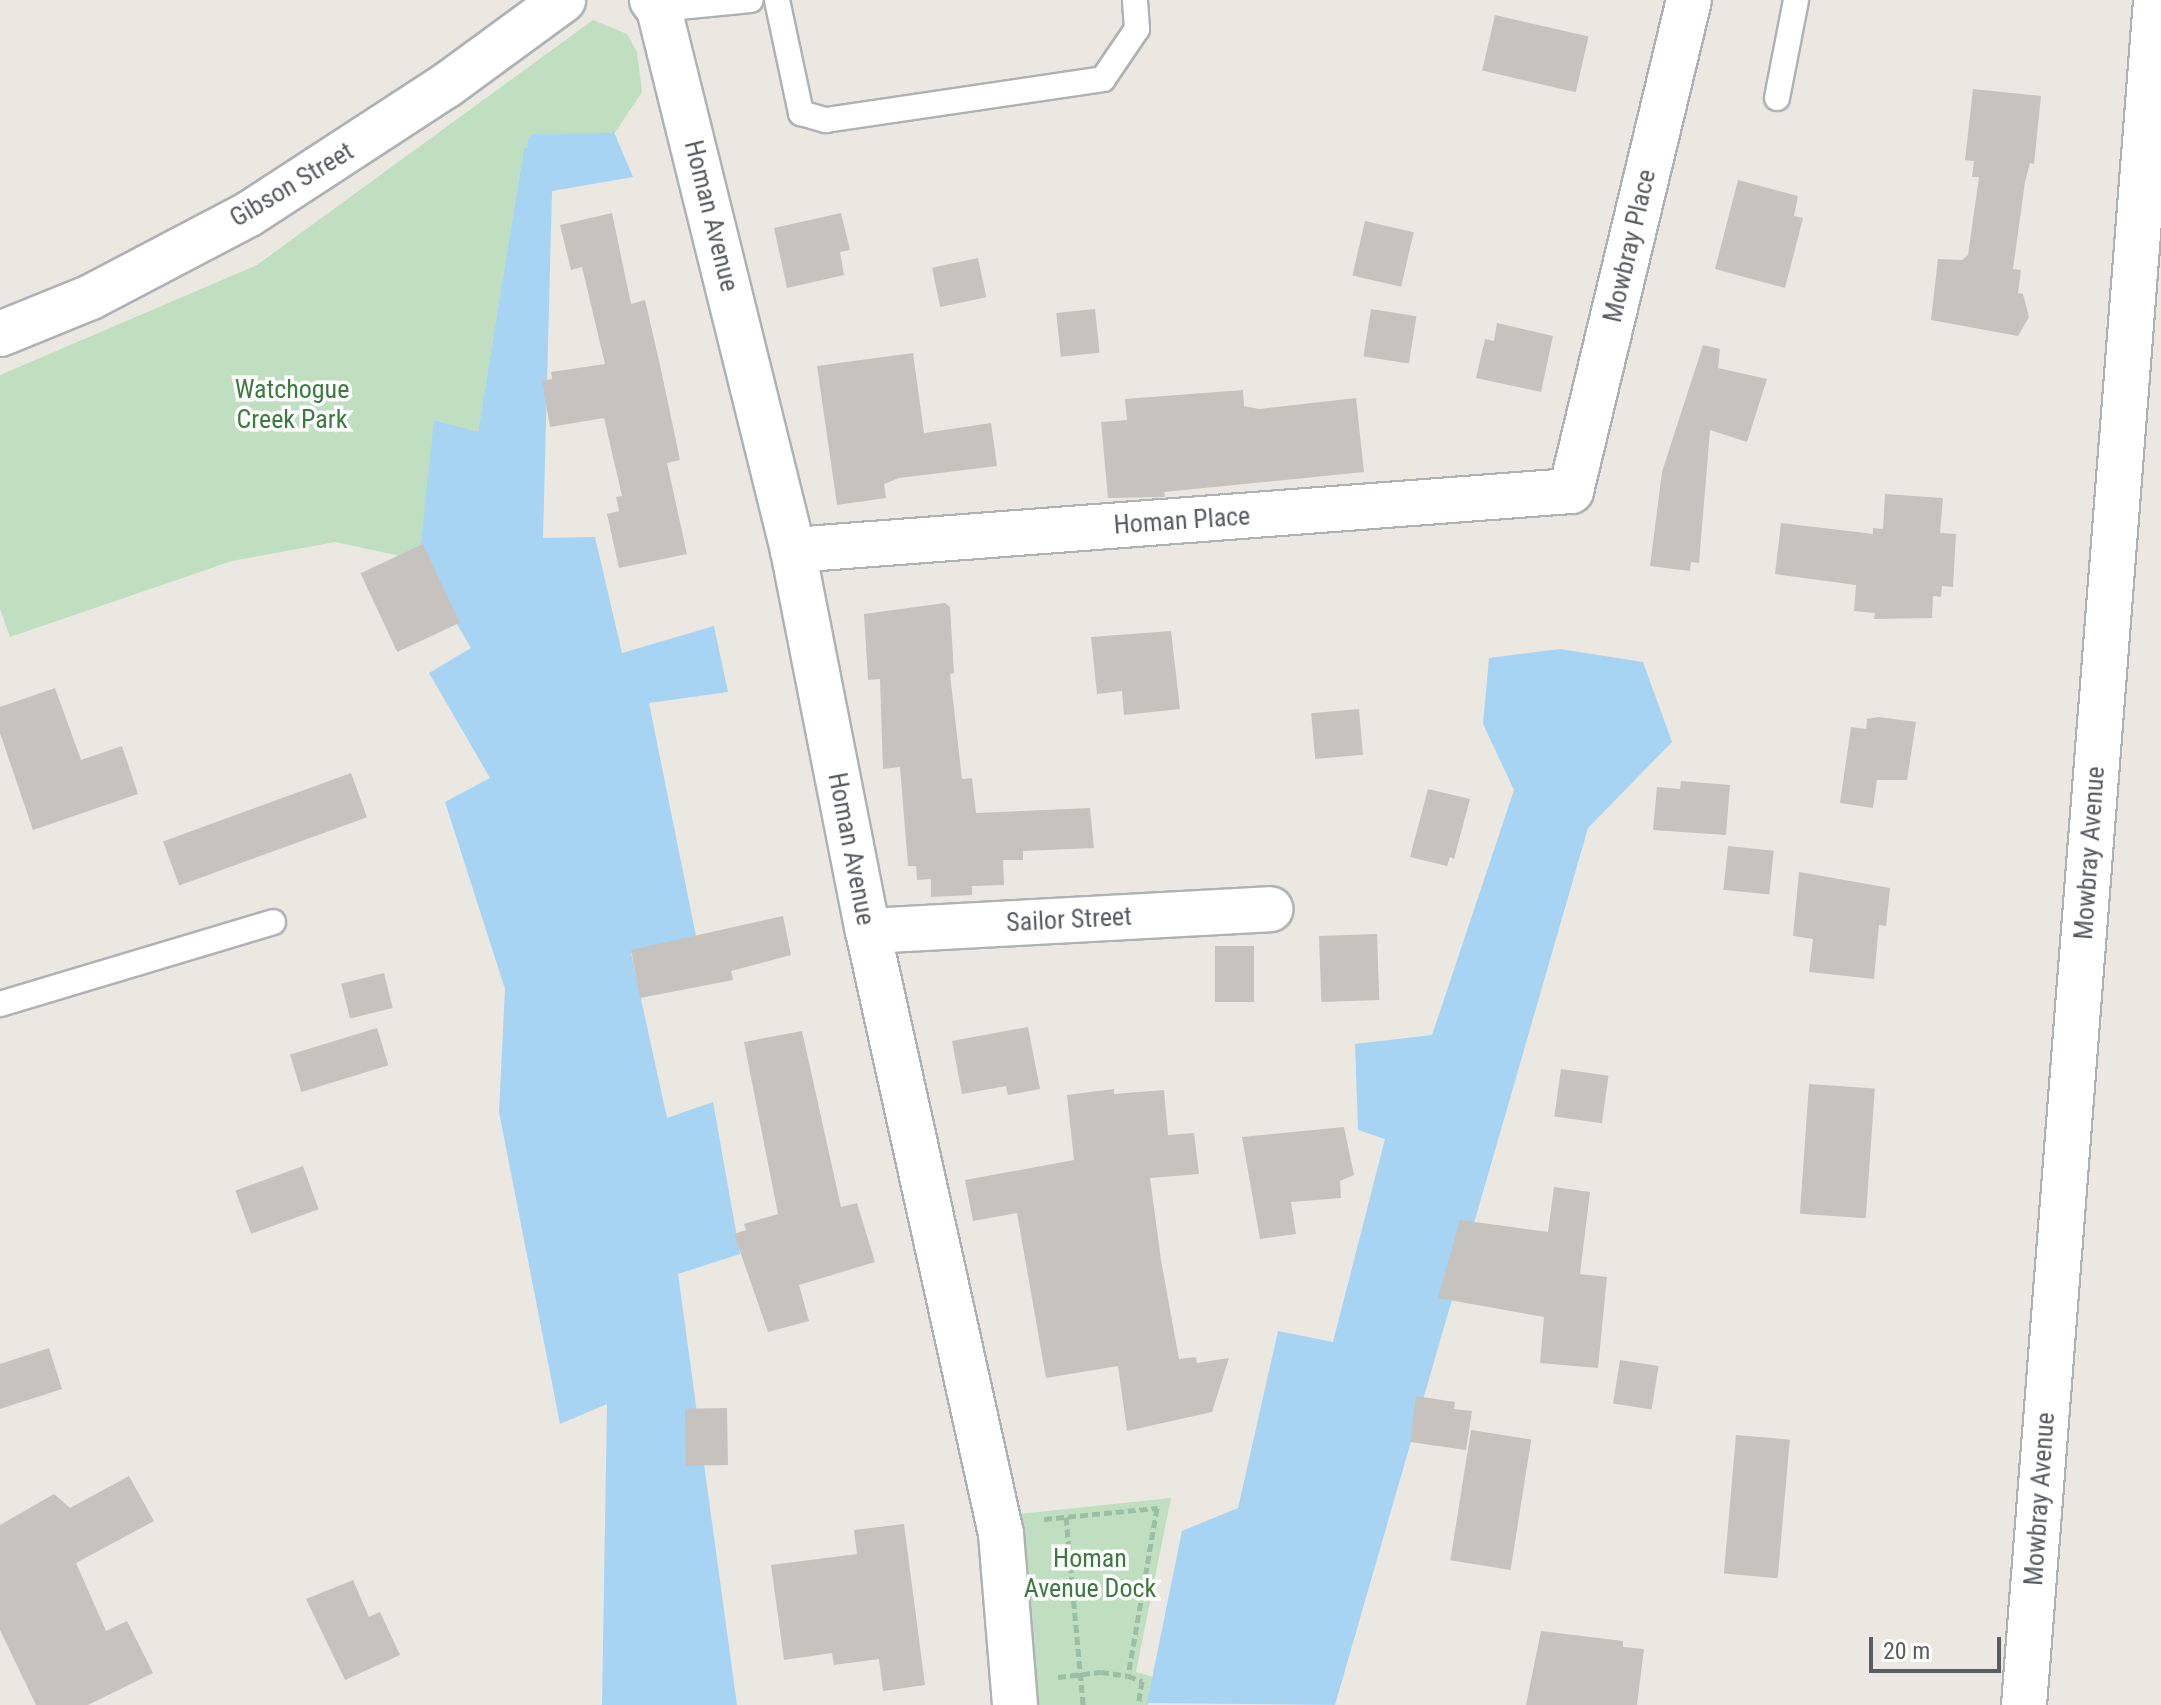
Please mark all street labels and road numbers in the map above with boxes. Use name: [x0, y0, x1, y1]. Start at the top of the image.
street label: Gibson Street: [225, 136, 359, 234]
street label: Homan Avenue: [677, 137, 745, 295]
street label: Mowbray Place: [1597, 167, 1663, 325]
street label: Homan Place: [1113, 501, 1251, 541]
street label: Mowbray Avenue: [2068, 765, 2112, 941]
street label: Homan Avenue: [821, 770, 881, 928]
street label: Sailor Street: [1005, 901, 1133, 939]
street label: Mowbray Avenue: [2018, 1411, 2062, 1587]

